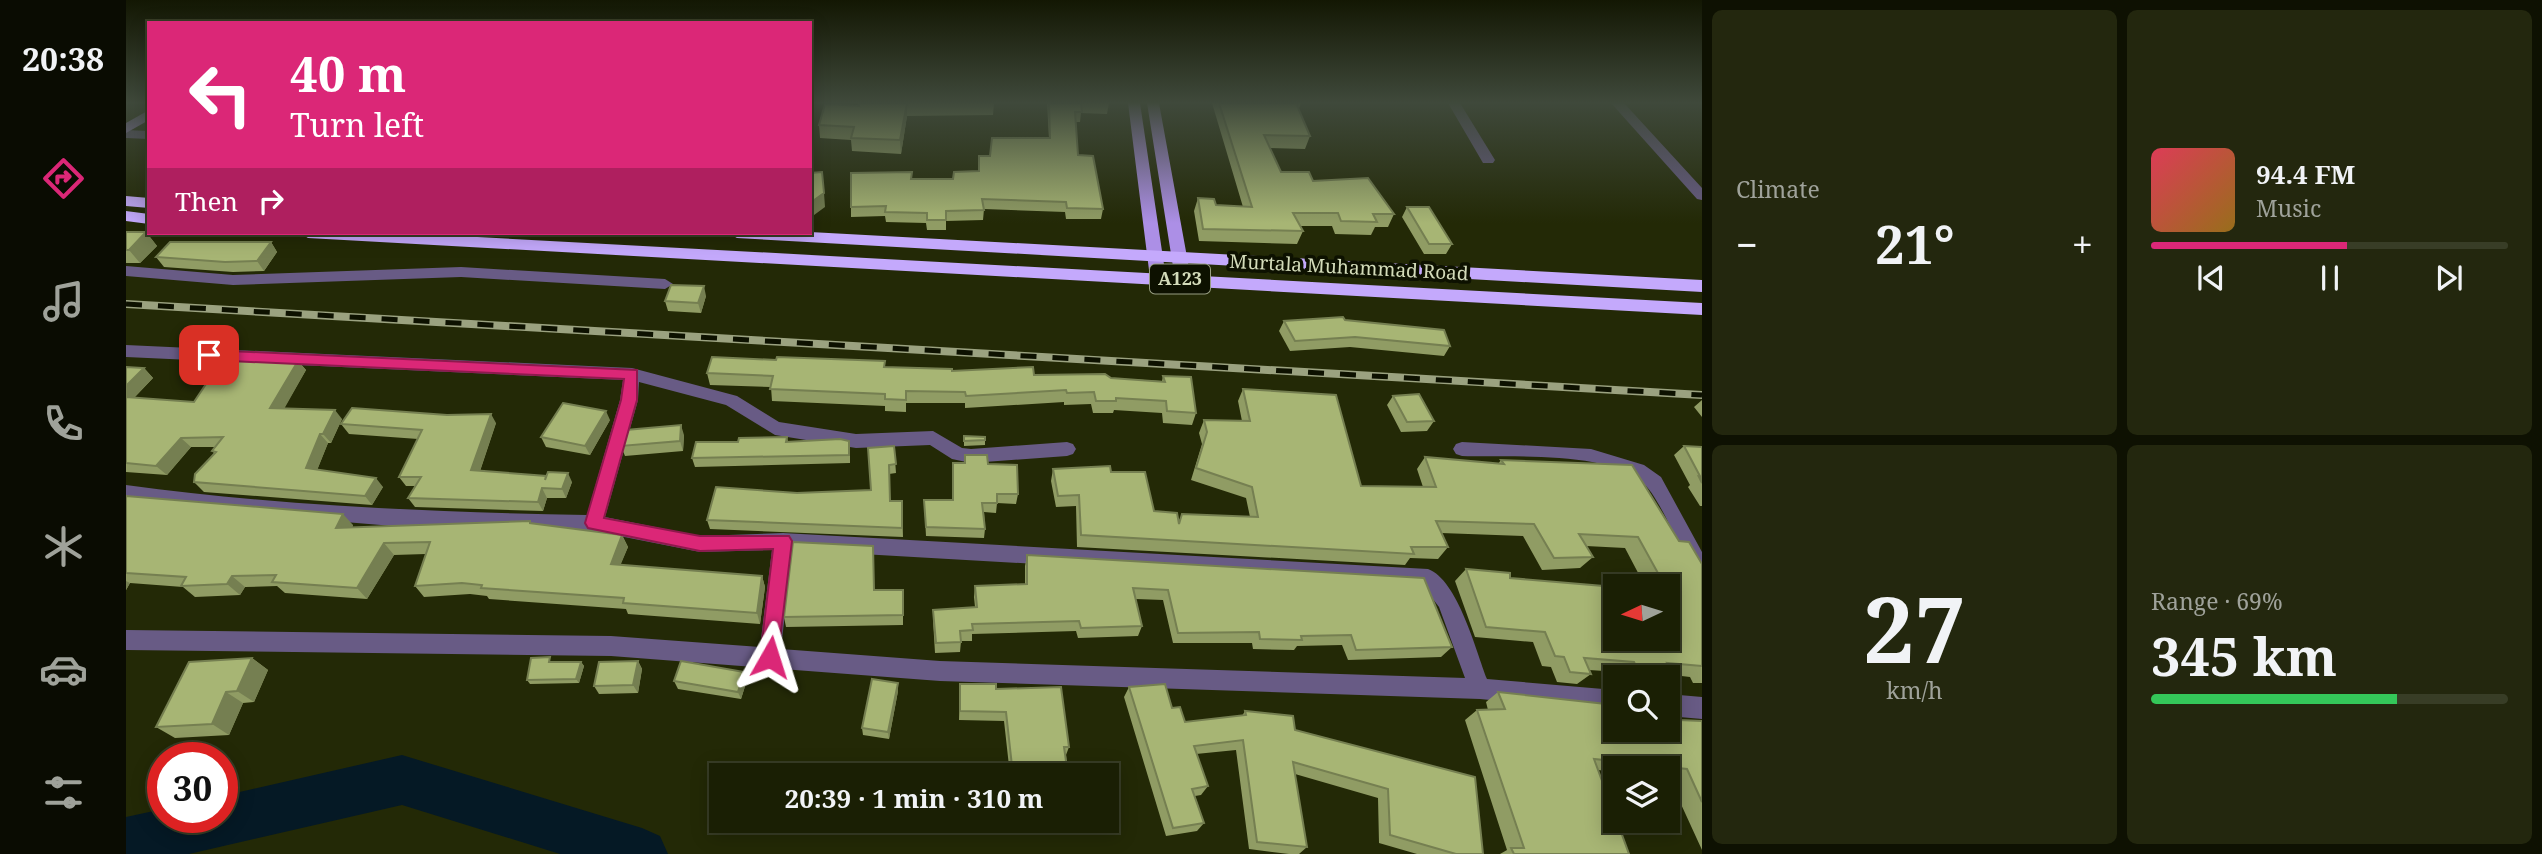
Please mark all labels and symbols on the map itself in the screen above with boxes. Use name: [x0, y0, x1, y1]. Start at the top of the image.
street label: Murtala Muhammad Road: [1229, 248, 1470, 286]
road number: A123: [1150, 264, 1210, 293]
pin: [179, 325, 239, 385]
north arrow: [1603, 574, 1680, 651]
position arrow: [733, 620, 807, 694]
speed limit sign: 30: [147, 742, 238, 833]

